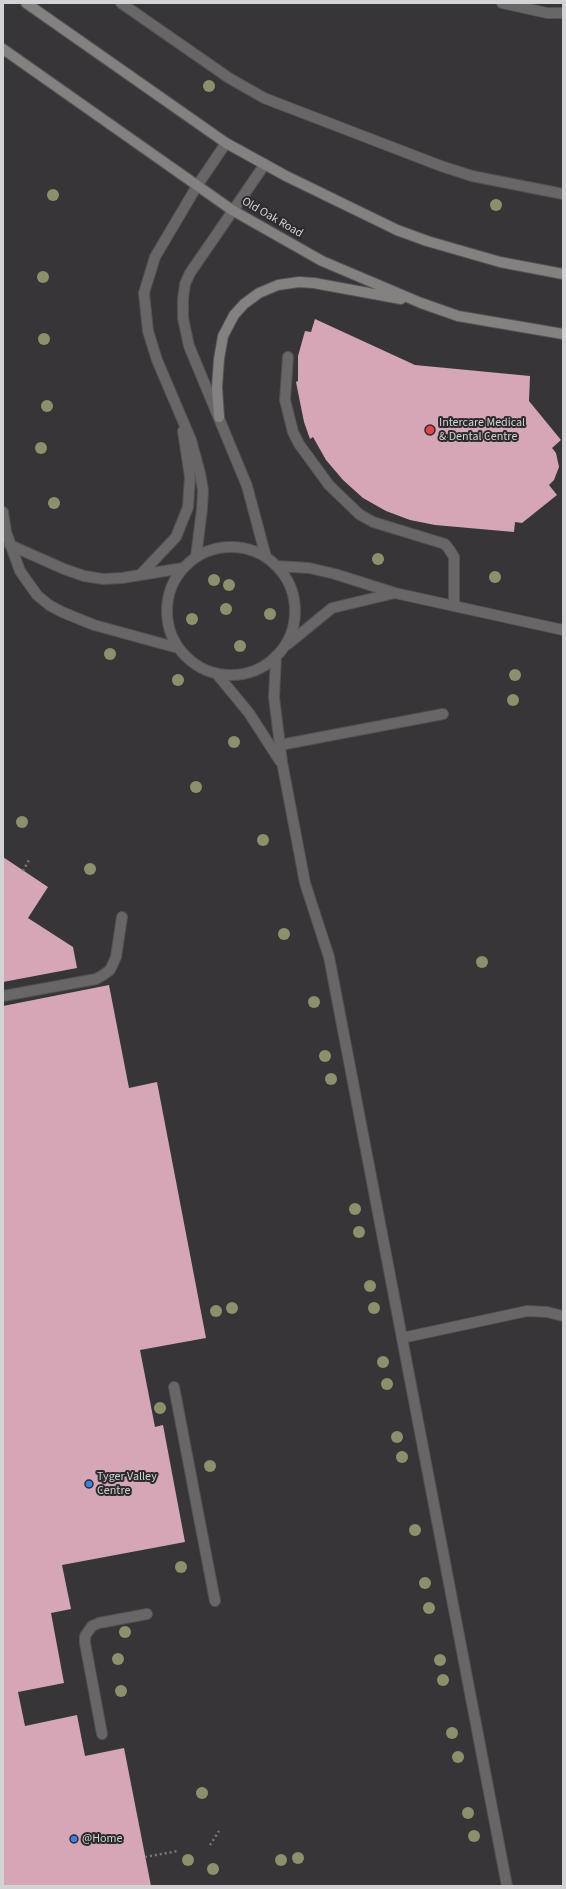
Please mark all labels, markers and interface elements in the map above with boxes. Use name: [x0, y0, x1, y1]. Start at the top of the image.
street label: Old Oak Road: [239, 195, 305, 241]
place label: Intercare Medical & Dental Centre: [439, 416, 525, 444]
marker: Intercare Medical & Dental Centre: [424, 424, 436, 436]
place label: Tyger Valley Centre: [97, 1470, 157, 1498]
marker: Tyger Valley Centre: [84, 1479, 94, 1489]
place label: @Home: [82, 1832, 122, 1846]
marker: @Home: [69, 1834, 79, 1844]

